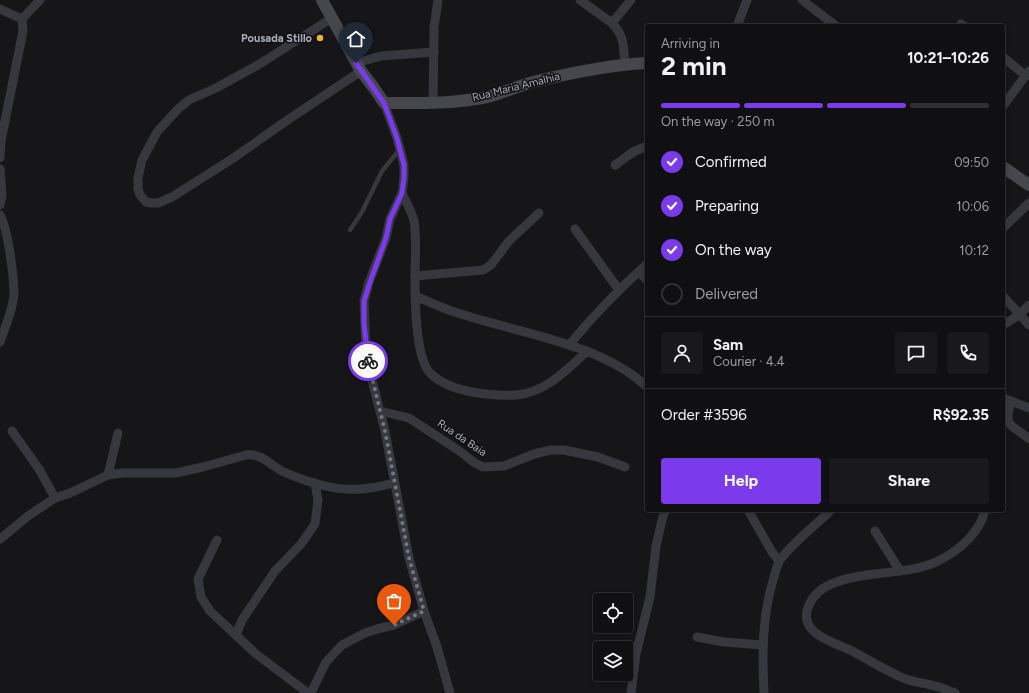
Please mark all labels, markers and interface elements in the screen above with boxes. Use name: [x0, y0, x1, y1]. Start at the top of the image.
pin: [339, 22, 373, 63]
icon: home: [345, 28, 367, 50]
place label: Pousada Stillo: [241, 32, 313, 45]
marker: Pousada Stillo: [315, 33, 325, 43]
text: Arriving in: [661, 36, 720, 51]
text: 10:21–10:26: [907, 49, 989, 67]
text: 2 min: [661, 50, 727, 82]
street label: Rua Maria Amalhia: [471, 70, 561, 104]
text: On the way · 250 m: [661, 114, 775, 129]
icon: check: [661, 151, 683, 173]
text: Confirmed: [695, 153, 767, 171]
text: 09:50: [954, 155, 989, 170]
icon: check: [661, 195, 683, 217]
text: Preparing: [695, 197, 759, 215]
text: 10:06: [956, 199, 989, 214]
icon: check: [661, 239, 683, 261]
text: On the way: [695, 241, 772, 259]
text: 10:12: [959, 243, 989, 258]
text: Delivered: [695, 285, 758, 303]
button: person: [661, 332, 703, 374]
button: chat: [895, 332, 937, 374]
button: phone: [947, 332, 989, 374]
text: Sam: [713, 336, 743, 354]
courier: [348, 341, 388, 381]
icon: bike: [357, 350, 379, 372]
text: Courier · 4.4: [713, 354, 785, 369]
text: Order #3596: [661, 406, 747, 424]
text: R$92.35: [933, 406, 989, 424]
street label: Rua da Baia: [435, 417, 489, 459]
button: Help: [661, 458, 821, 504]
button: Share: [829, 458, 989, 504]
pin: [377, 584, 411, 625]
icon: bag: [383, 590, 405, 612]
map controls: [593, 593, 633, 681]
button: locate: [593, 593, 633, 633]
button: layers: [593, 641, 633, 681]

